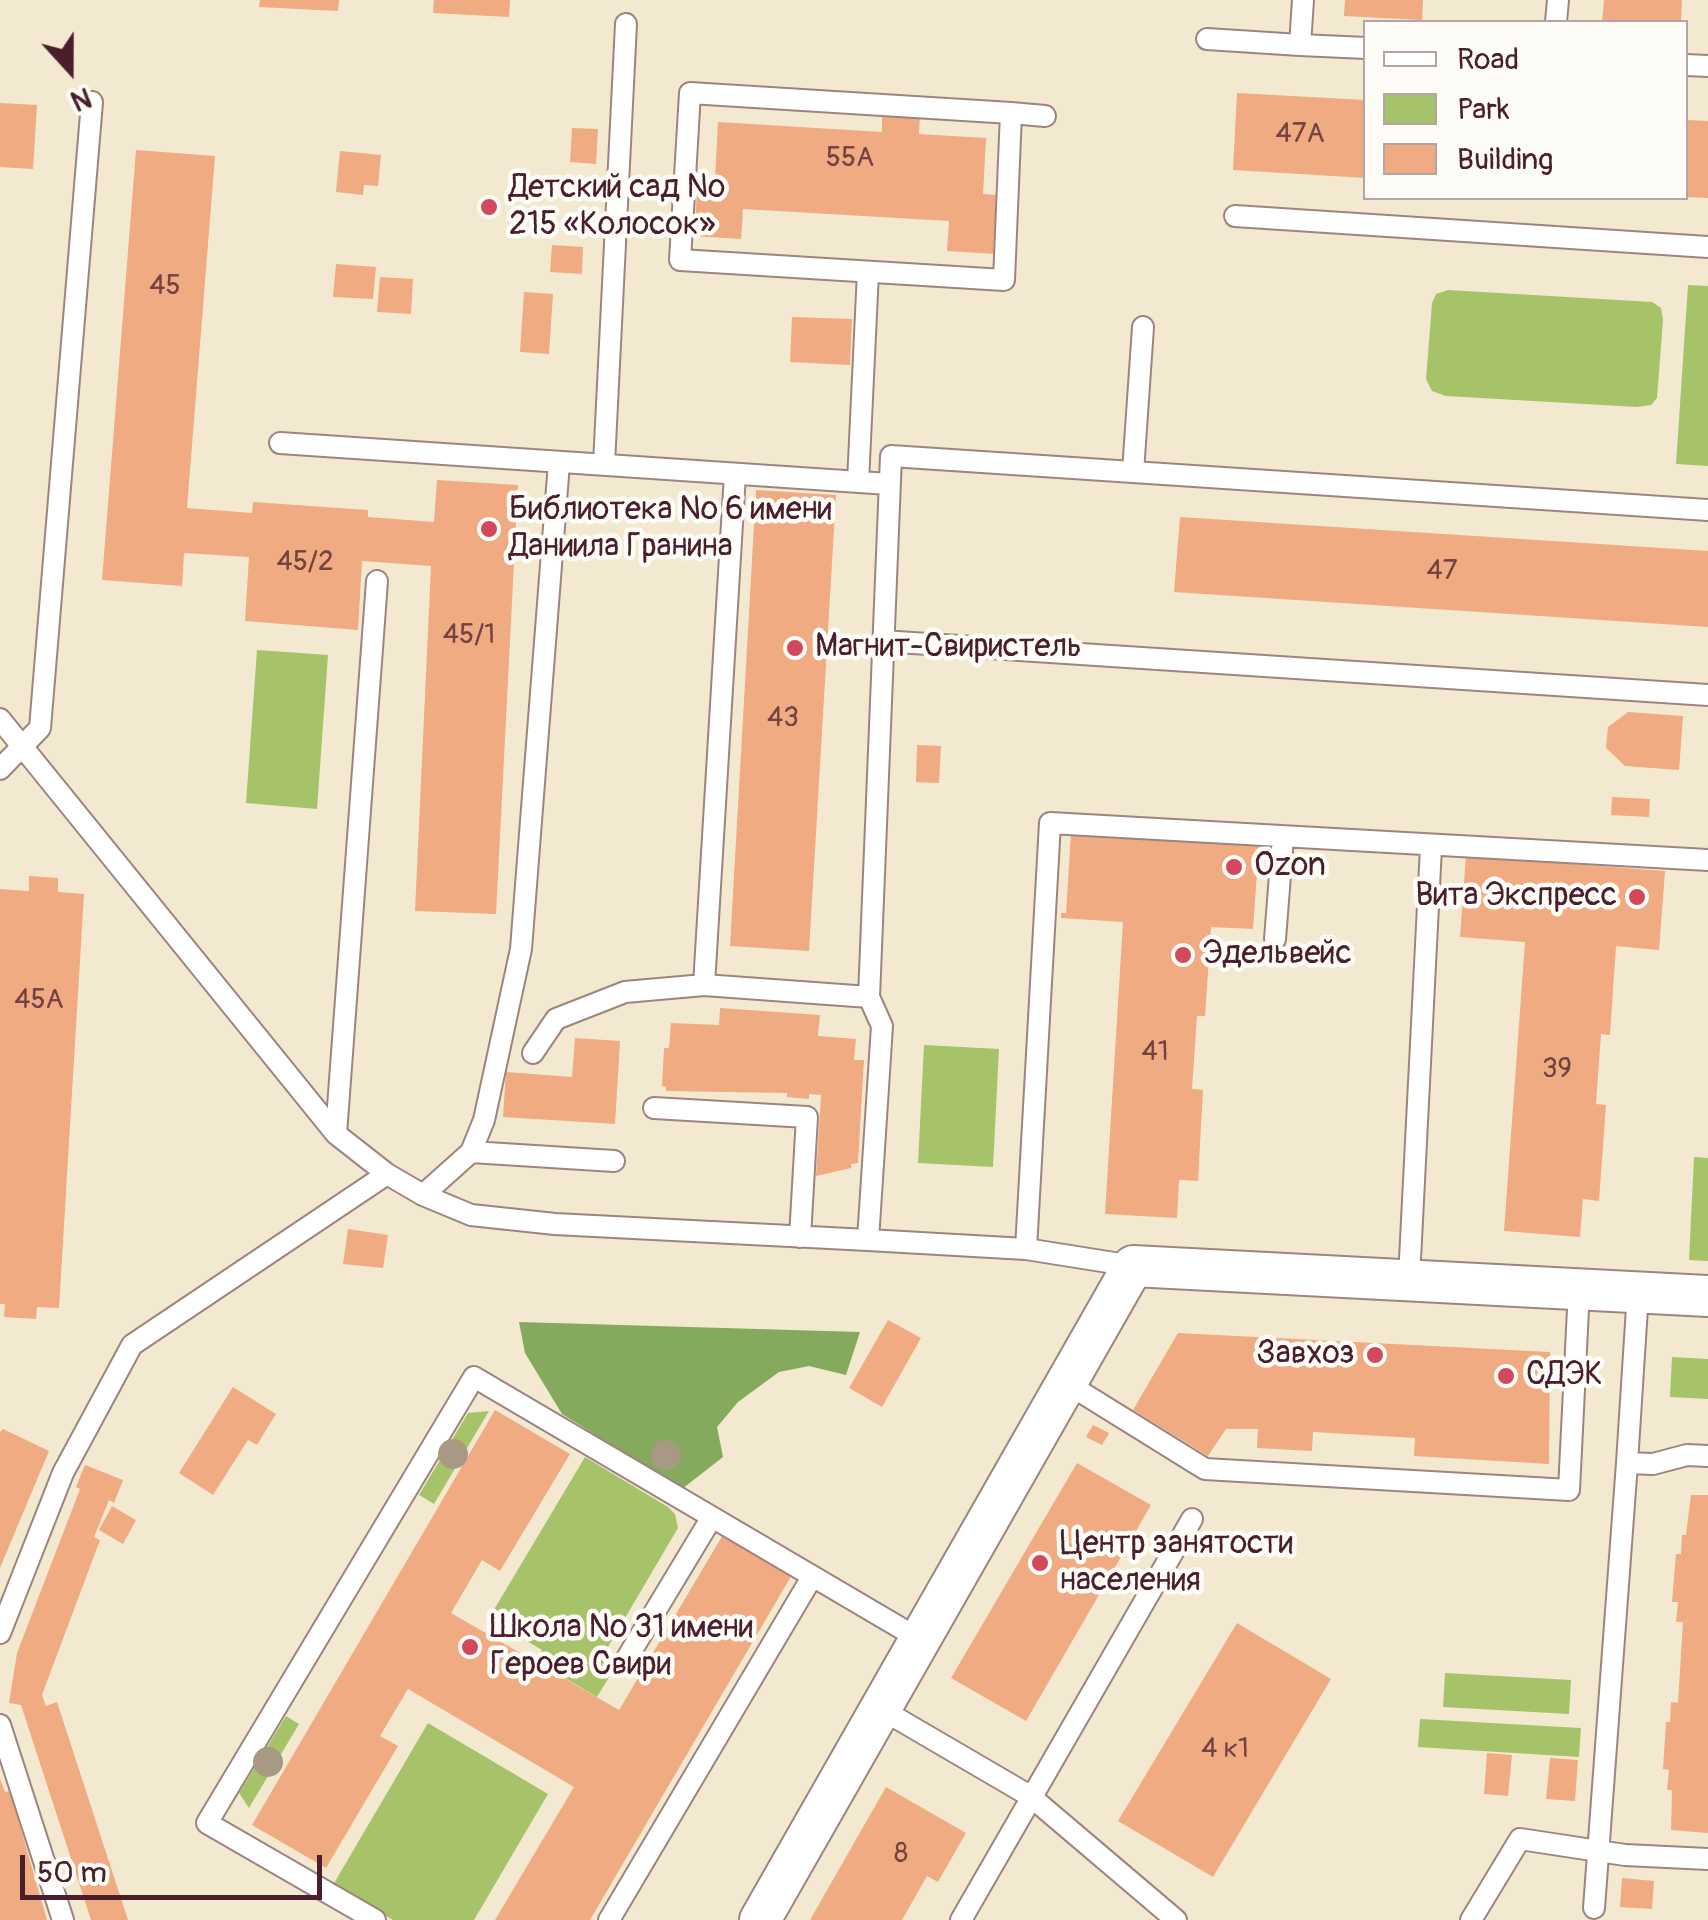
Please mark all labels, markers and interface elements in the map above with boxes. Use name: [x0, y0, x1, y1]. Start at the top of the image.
north arrow: [20, 20, 120, 120]
legend: [1363, 20, 1688, 200]
text: Road: [1457, 41, 1519, 78]
text: N: [66, 79, 96, 118]
text: Park: [1457, 91, 1510, 128]
house number: 47А: [1275, 118, 1325, 152]
text: Building: [1457, 141, 1553, 178]
house number: 55А: [826, 142, 874, 176]
place label: Детский сад № 215 «Колосок»: [509, 170, 725, 245]
marker: Детский сад № 215 «Колосок»: [478, 196, 500, 218]
house number: 45: [149, 270, 181, 304]
place label: Библиотека № 6 имени Даниила Гранина: [509, 492, 832, 567]
marker: Библиотека № 6 имени Даниила Гранина: [478, 518, 500, 540]
house number: 45/2: [276, 546, 334, 580]
house number: 47: [1426, 555, 1458, 589]
house number: 45/1: [443, 619, 495, 653]
place label: Магнит-Свиристель: [815, 629, 1082, 667]
marker: Магнит-Свиристель: [784, 637, 806, 659]
house number: 43: [767, 702, 799, 736]
place label: Ozon: [1254, 848, 1326, 886]
marker: Ozon: [1223, 856, 1245, 878]
place label: Вита Экспресс: [1415, 878, 1617, 916]
marker: Вита Экспресс: [1626, 886, 1648, 908]
place label: Эдельвейс: [1203, 936, 1352, 974]
marker: Эдельвейс: [1172, 944, 1194, 966]
house number: 45А: [14, 984, 64, 1018]
house number: 41: [1141, 1036, 1169, 1070]
house number: 39: [1542, 1053, 1572, 1087]
place label: Завхоз: [1257, 1336, 1355, 1374]
marker: Завхоз: [1364, 1344, 1386, 1366]
place label: СДЭК: [1526, 1357, 1603, 1395]
marker: СДЭК: [1495, 1365, 1517, 1387]
place label: Центр занятости населения: [1060, 1526, 1293, 1601]
marker: Центр занятости населения: [1029, 1552, 1051, 1574]
place label: Школа № 31 имени Героев Свири: [490, 1610, 753, 1685]
marker: Школа № 31 имени Героев Свири: [459, 1636, 481, 1658]
house number: 4 к1: [1201, 1733, 1249, 1767]
scale bar: [25, 1835, 328, 1897]
house number: 8: [894, 1838, 908, 1872]
text: 50 m: [37, 1854, 107, 1891]

